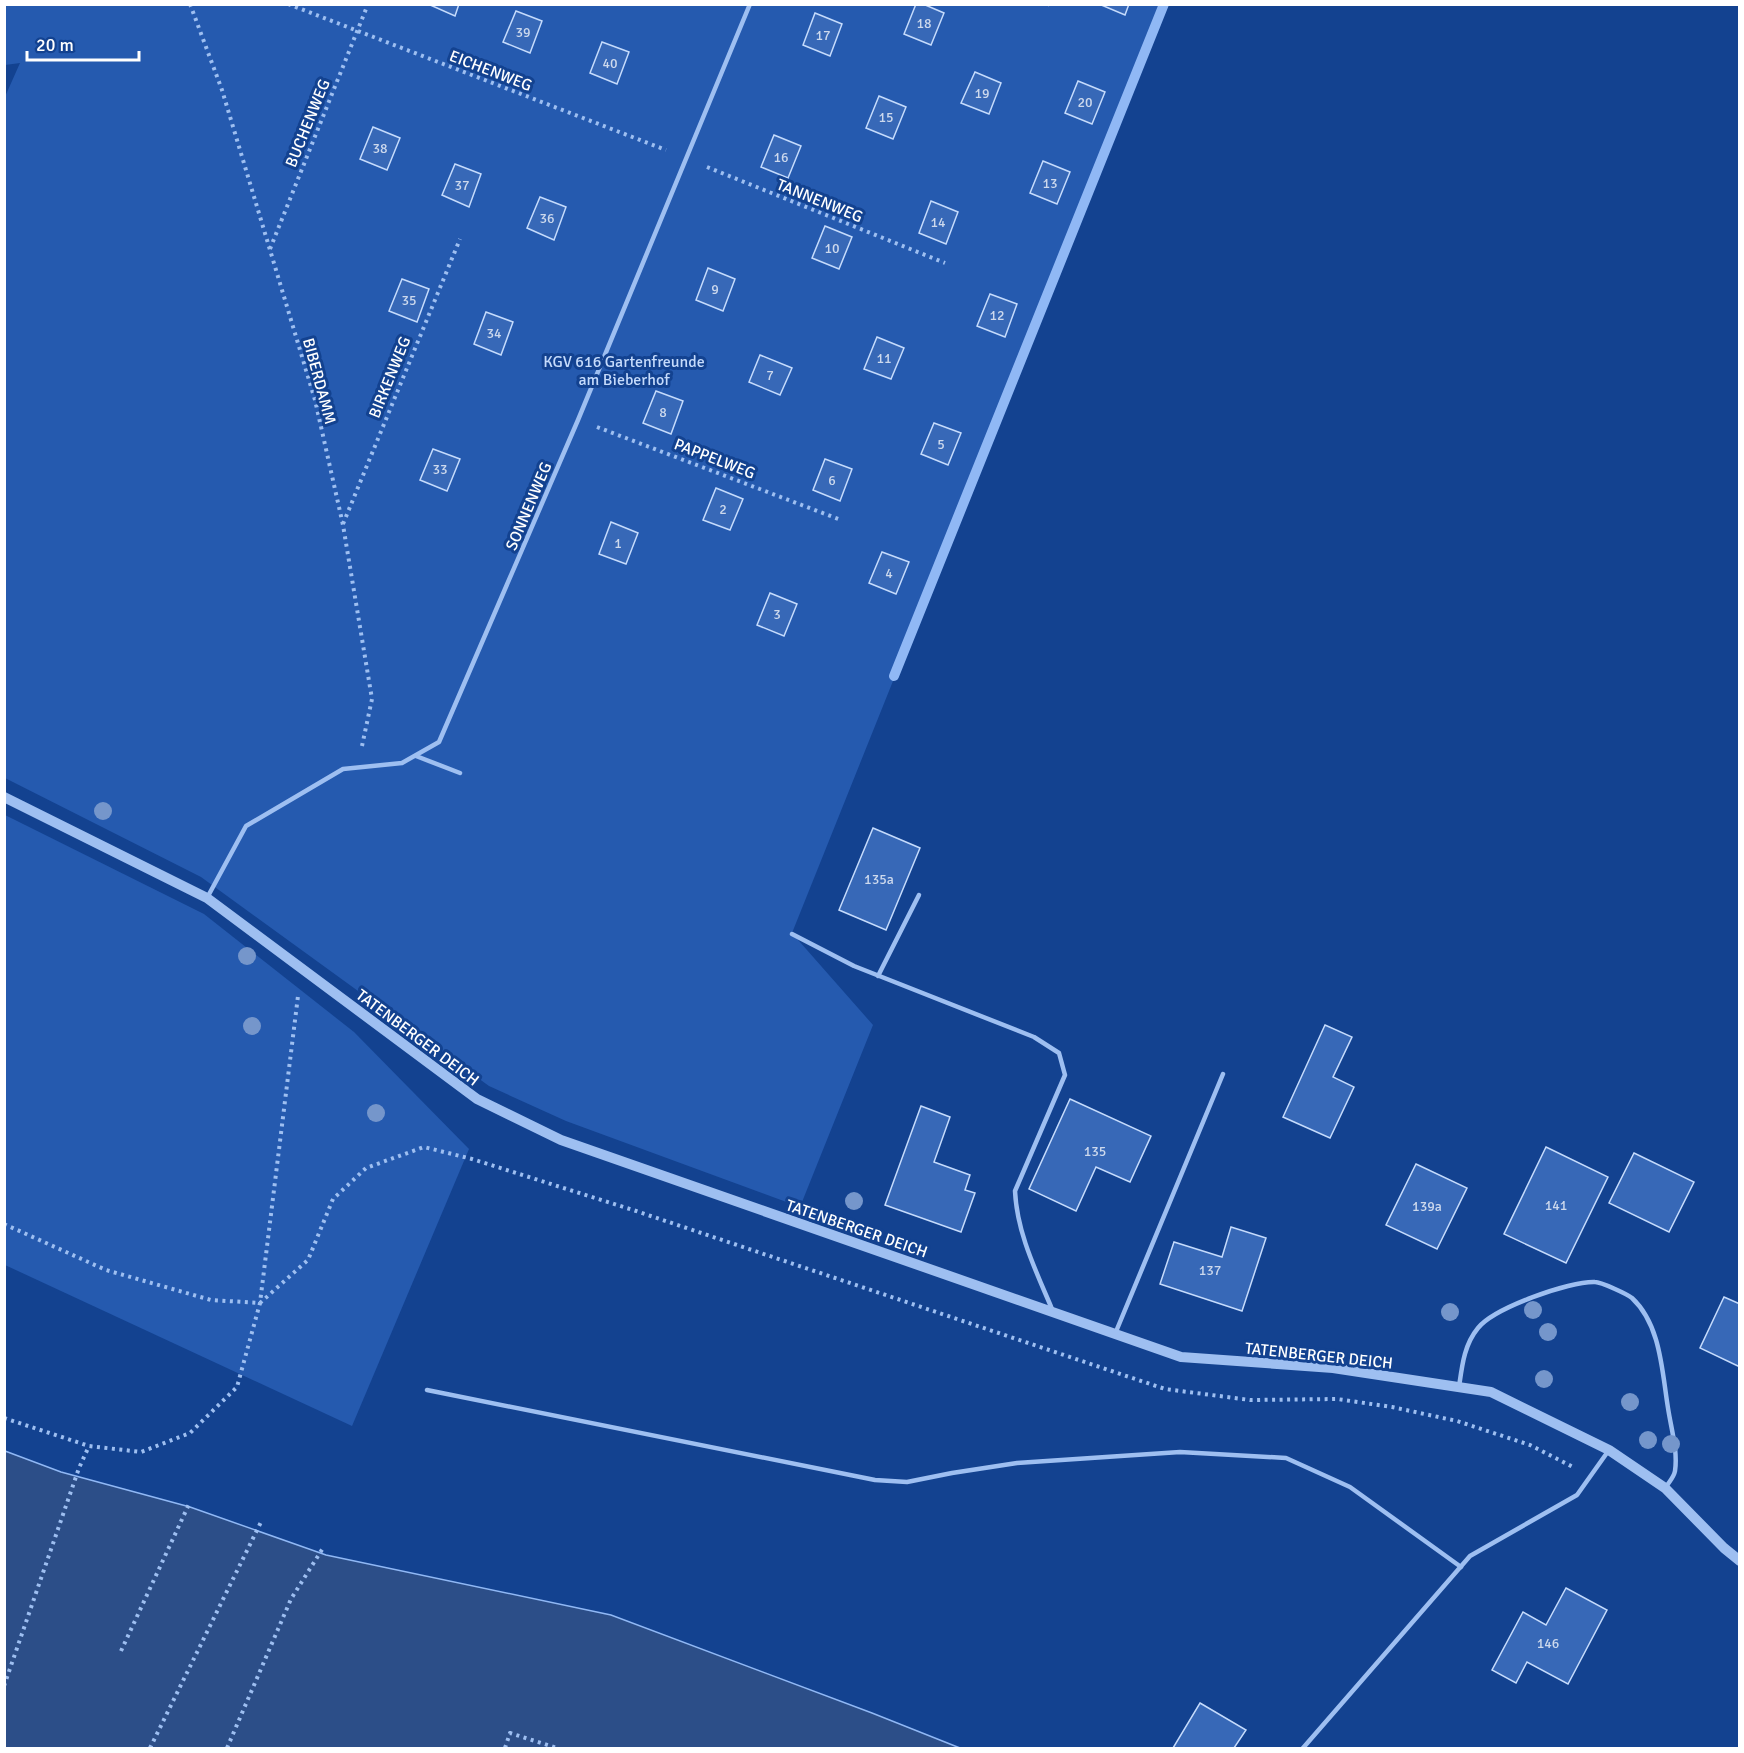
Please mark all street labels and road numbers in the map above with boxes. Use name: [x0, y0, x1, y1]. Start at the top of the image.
street label: EICHENWEG: [446, 46, 535, 96]
street label: BUCHENWEG: [281, 76, 335, 170]
street label: TANNENWEG: [774, 175, 866, 227]
street label: BIRKENWEG: [364, 334, 415, 421]
street label: BIBERDAMM: [298, 336, 340, 427]
street label: PAPPELWEG: [671, 434, 758, 484]
street label: SONNENWEG: [501, 459, 556, 554]
street label: TATENBERGER DEICH: [352, 985, 483, 1091]
street label: TATENBERGER DEICH: [783, 1195, 930, 1263]
street label: TATENBERGER DEICH: [1244, 1338, 1394, 1374]

